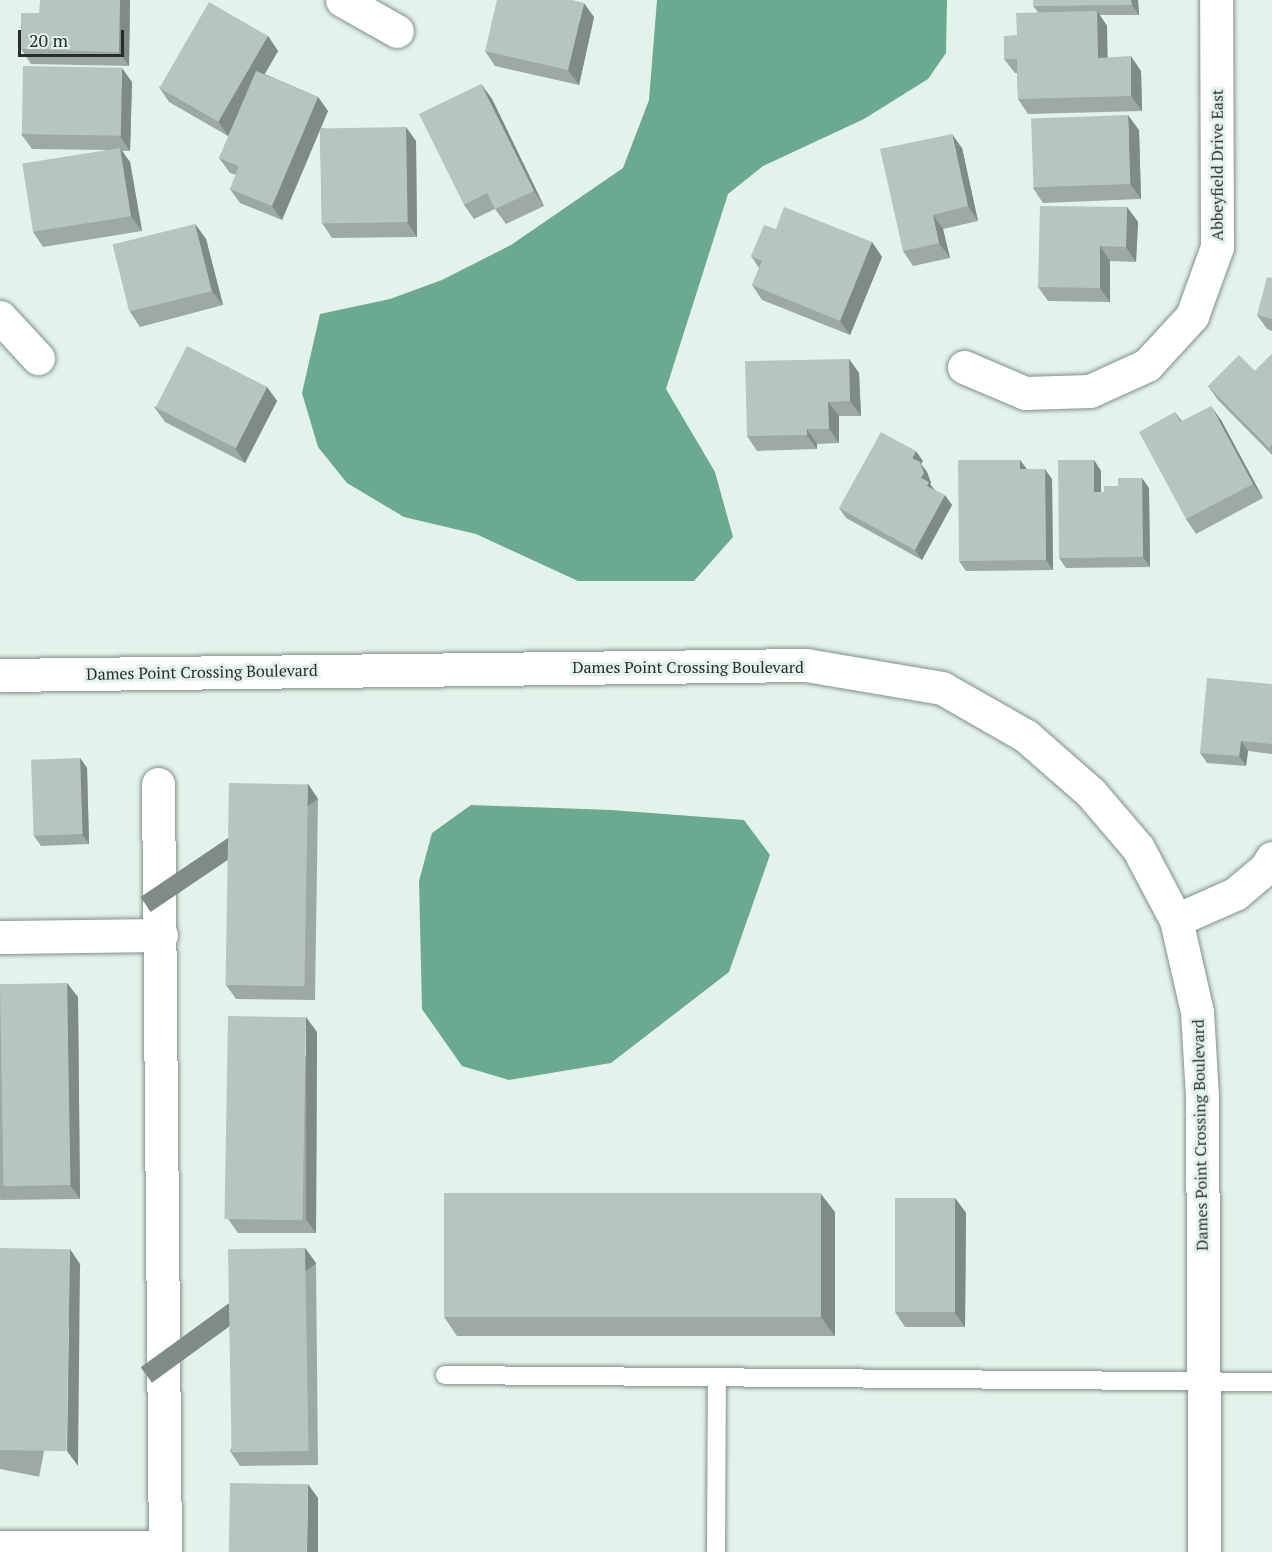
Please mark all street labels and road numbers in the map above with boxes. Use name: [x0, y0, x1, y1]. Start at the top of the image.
street label: Abbeyfield Drive East: [1207, 89, 1227, 241]
street label: Dames Point Crossing Boulevard: [572, 657, 804, 677]
street label: Dames Point Crossing Boulevard: [86, 660, 318, 684]
street label: Dames Point Crossing Boulevard: [1188, 1019, 1212, 1251]

